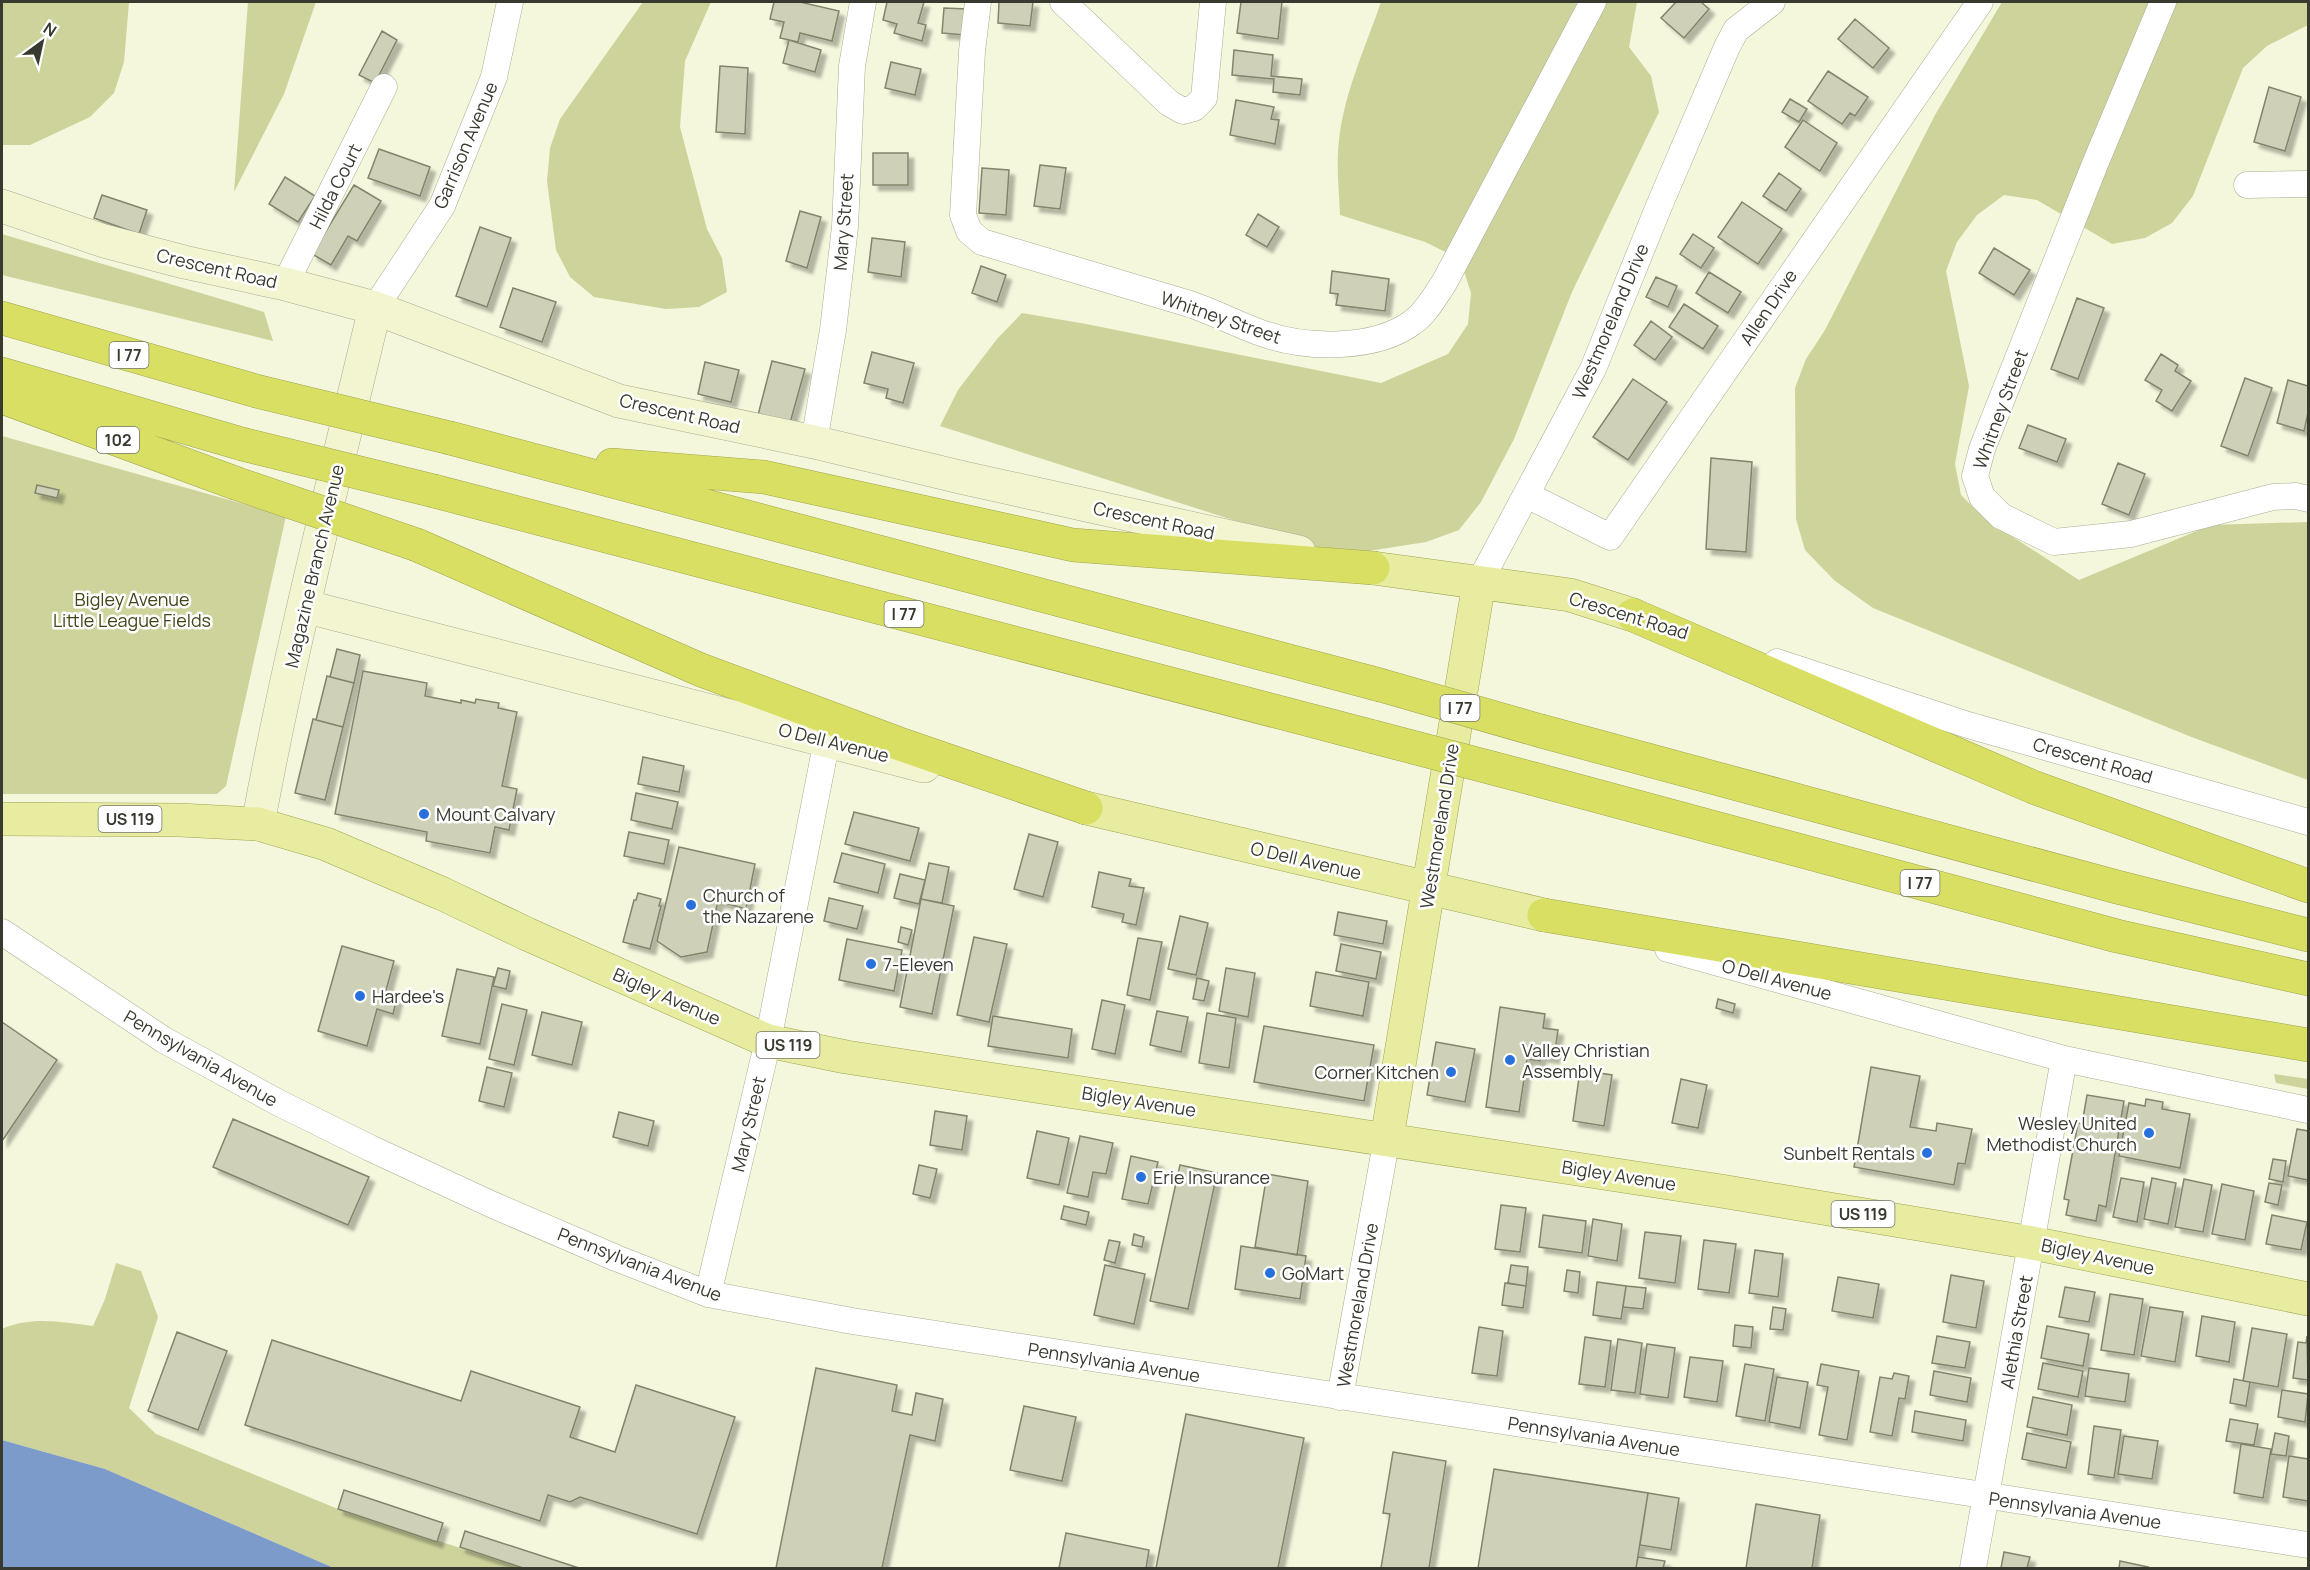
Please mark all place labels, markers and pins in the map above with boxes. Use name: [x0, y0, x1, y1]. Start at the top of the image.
place label: Mount Calvary: [436, 802, 556, 826]
marker: Mount Calvary: [417, 807, 431, 821]
place label: Church of the Nazarene: [703, 883, 814, 928]
marker: Church of the Nazarene: [684, 898, 698, 912]
place label: 7-Eleven: [883, 952, 954, 976]
marker: 7-Eleven: [864, 957, 878, 971]
place label: Hardee's: [372, 984, 444, 1008]
marker: Hardee's: [353, 989, 367, 1003]
place label: Valley Christian Assembly: [1522, 1038, 1650, 1083]
marker: Valley Christian Assembly: [1503, 1053, 1517, 1067]
place label: Corner Kitchen: [1314, 1060, 1439, 1084]
marker: Corner Kitchen: [1444, 1065, 1458, 1079]
place label: Wesley United Methodist Church: [1986, 1111, 2137, 1156]
marker: Wesley United Methodist Church: [2142, 1126, 2156, 1140]
place label: Sunbelt Rentals: [1783, 1141, 1915, 1165]
marker: Sunbelt Rentals: [1920, 1146, 1934, 1160]
place label: Erie Insurance: [1153, 1165, 1270, 1189]
marker: Erie Insurance: [1134, 1170, 1148, 1184]
place label: GoMart: [1282, 1261, 1344, 1285]
marker: GoMart: [1263, 1266, 1277, 1280]

